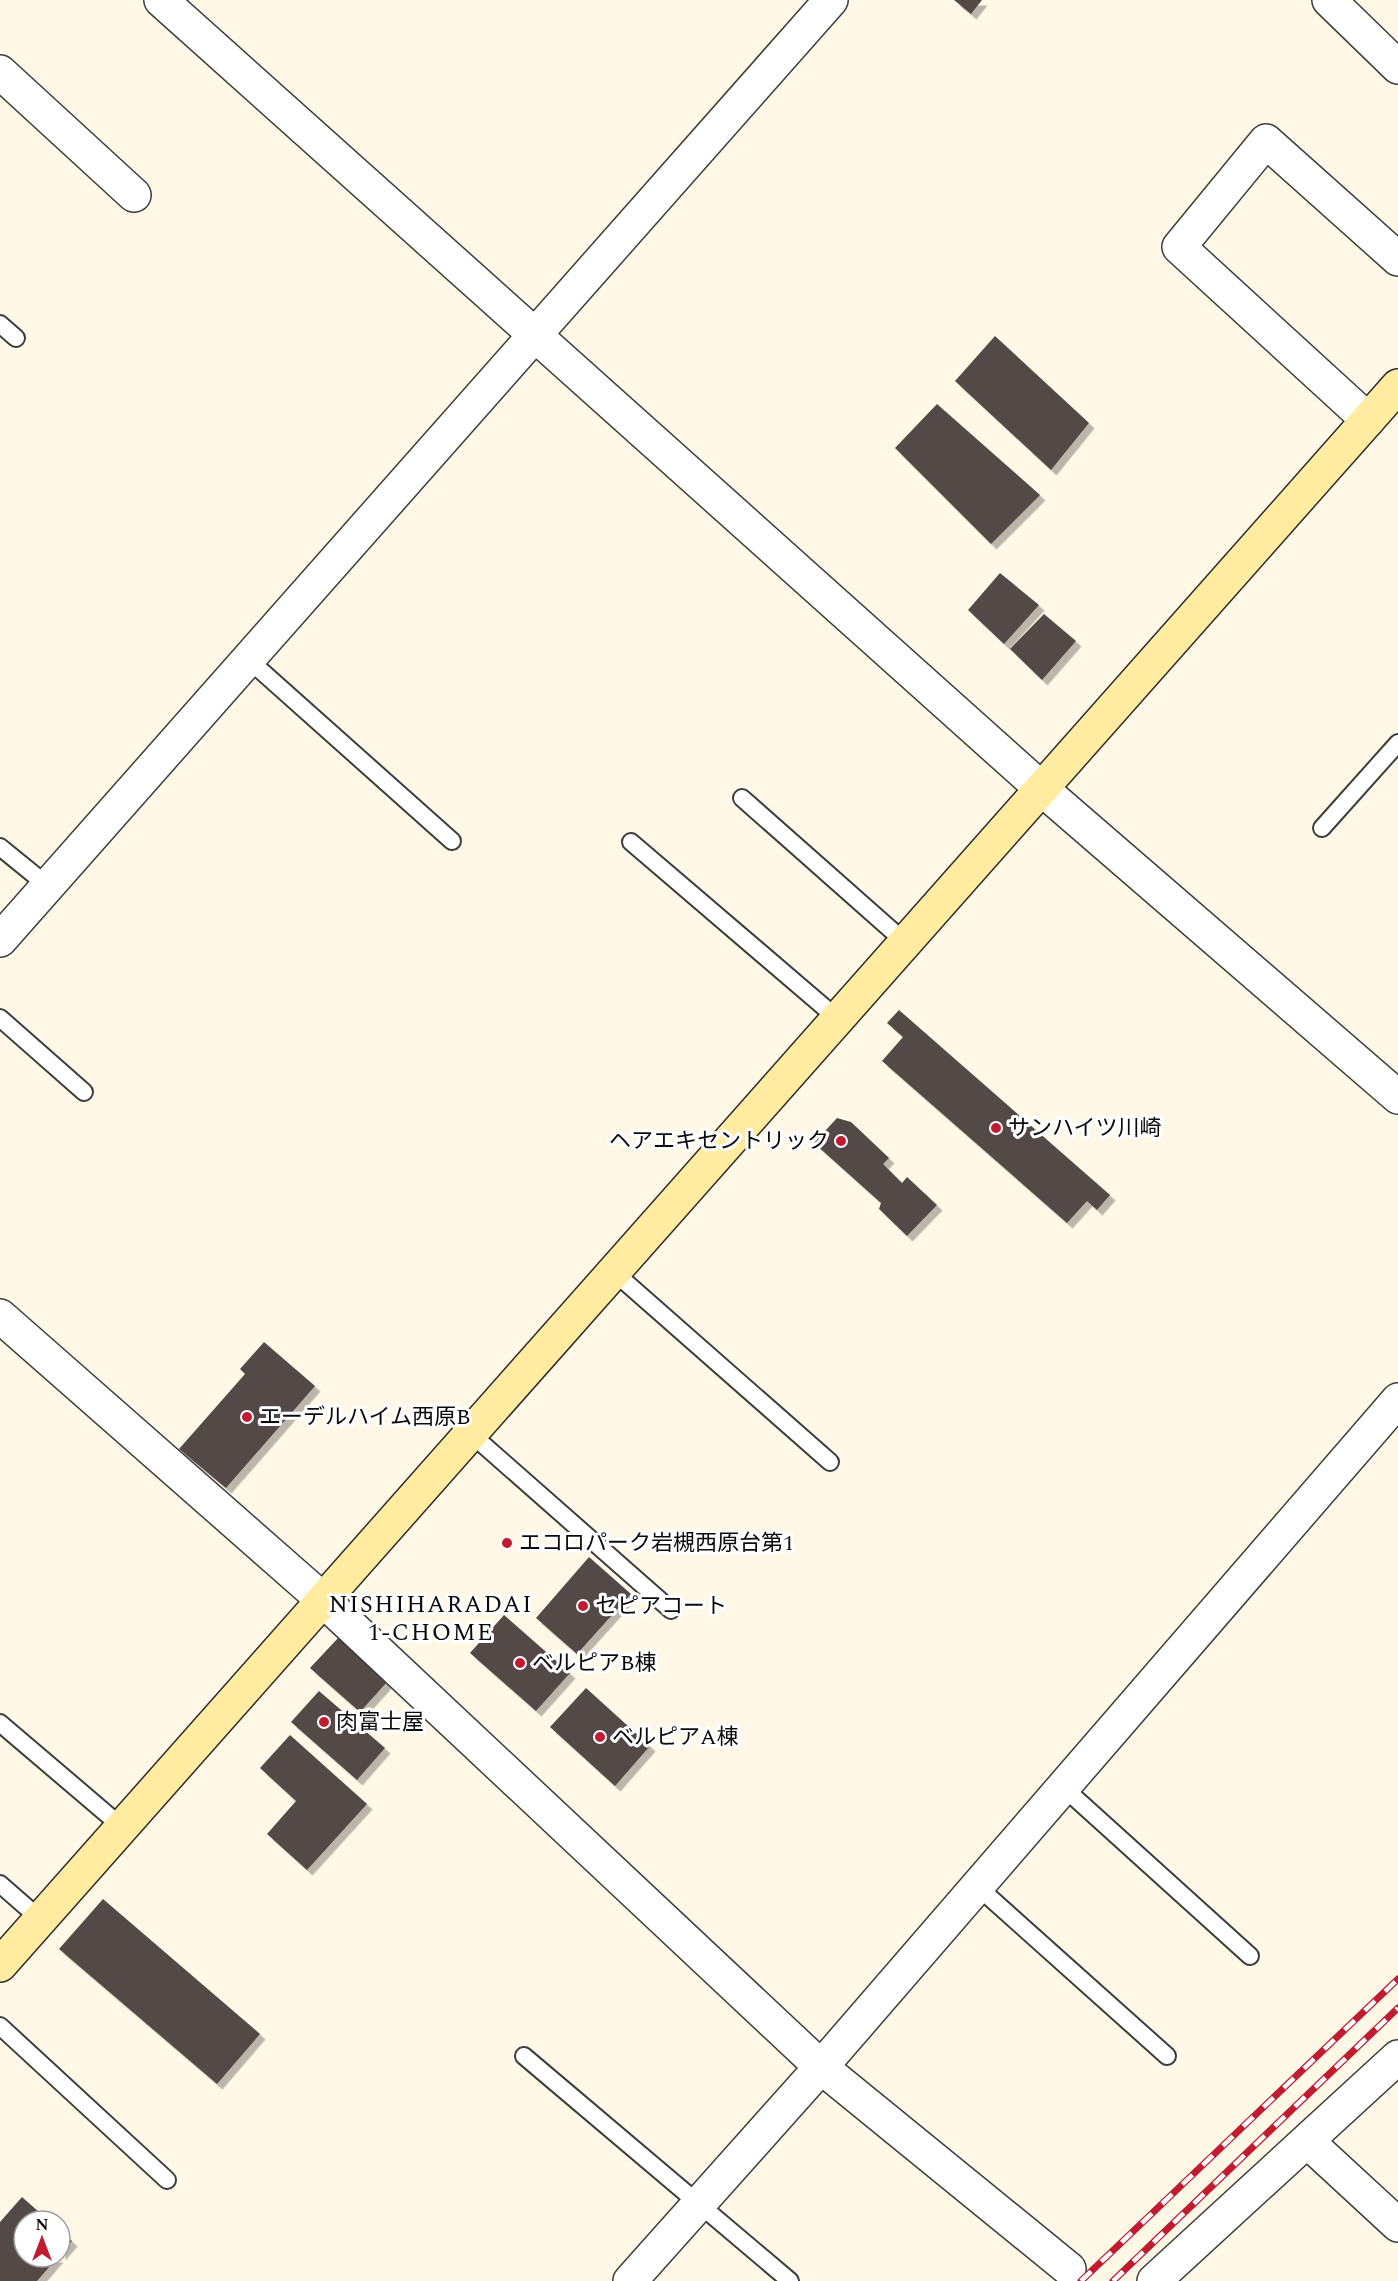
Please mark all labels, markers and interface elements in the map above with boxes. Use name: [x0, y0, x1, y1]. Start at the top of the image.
place label: サンハイツ川崎: [1008, 1112, 1162, 1145]
marker: サンハイツ川崎: [989, 1121, 1003, 1135]
place label: ヘアエキセントリック: [609, 1125, 829, 1158]
marker: ヘアエキセントリック: [834, 1134, 848, 1148]
place label: エーデルハイム西原B: [259, 1401, 471, 1434]
marker: エーデルハイム西原B: [240, 1410, 254, 1424]
place label: エコロパーク岩槻西原台第1: [519, 1527, 794, 1560]
marker: エコロパーク岩槻西原台第1: [500, 1536, 514, 1550]
district label: NISHIHARADAI 1-CHOME: [329, 1587, 533, 1651]
place label: セピアコート: [595, 1590, 727, 1623]
marker: セピアコート: [576, 1599, 590, 1613]
place label: ベルピアB棟: [532, 1647, 656, 1680]
marker: ベルピアB棟: [513, 1656, 527, 1670]
place label: 肉富士屋: [336, 1706, 424, 1739]
marker: 肉富士屋: [317, 1715, 331, 1729]
place label: ベルピアA棟: [612, 1721, 739, 1754]
marker: ベルピアA棟: [593, 1730, 607, 1744]
north arrow: [12, 2209, 72, 2269]
text: N: [35, 2213, 49, 2237]

